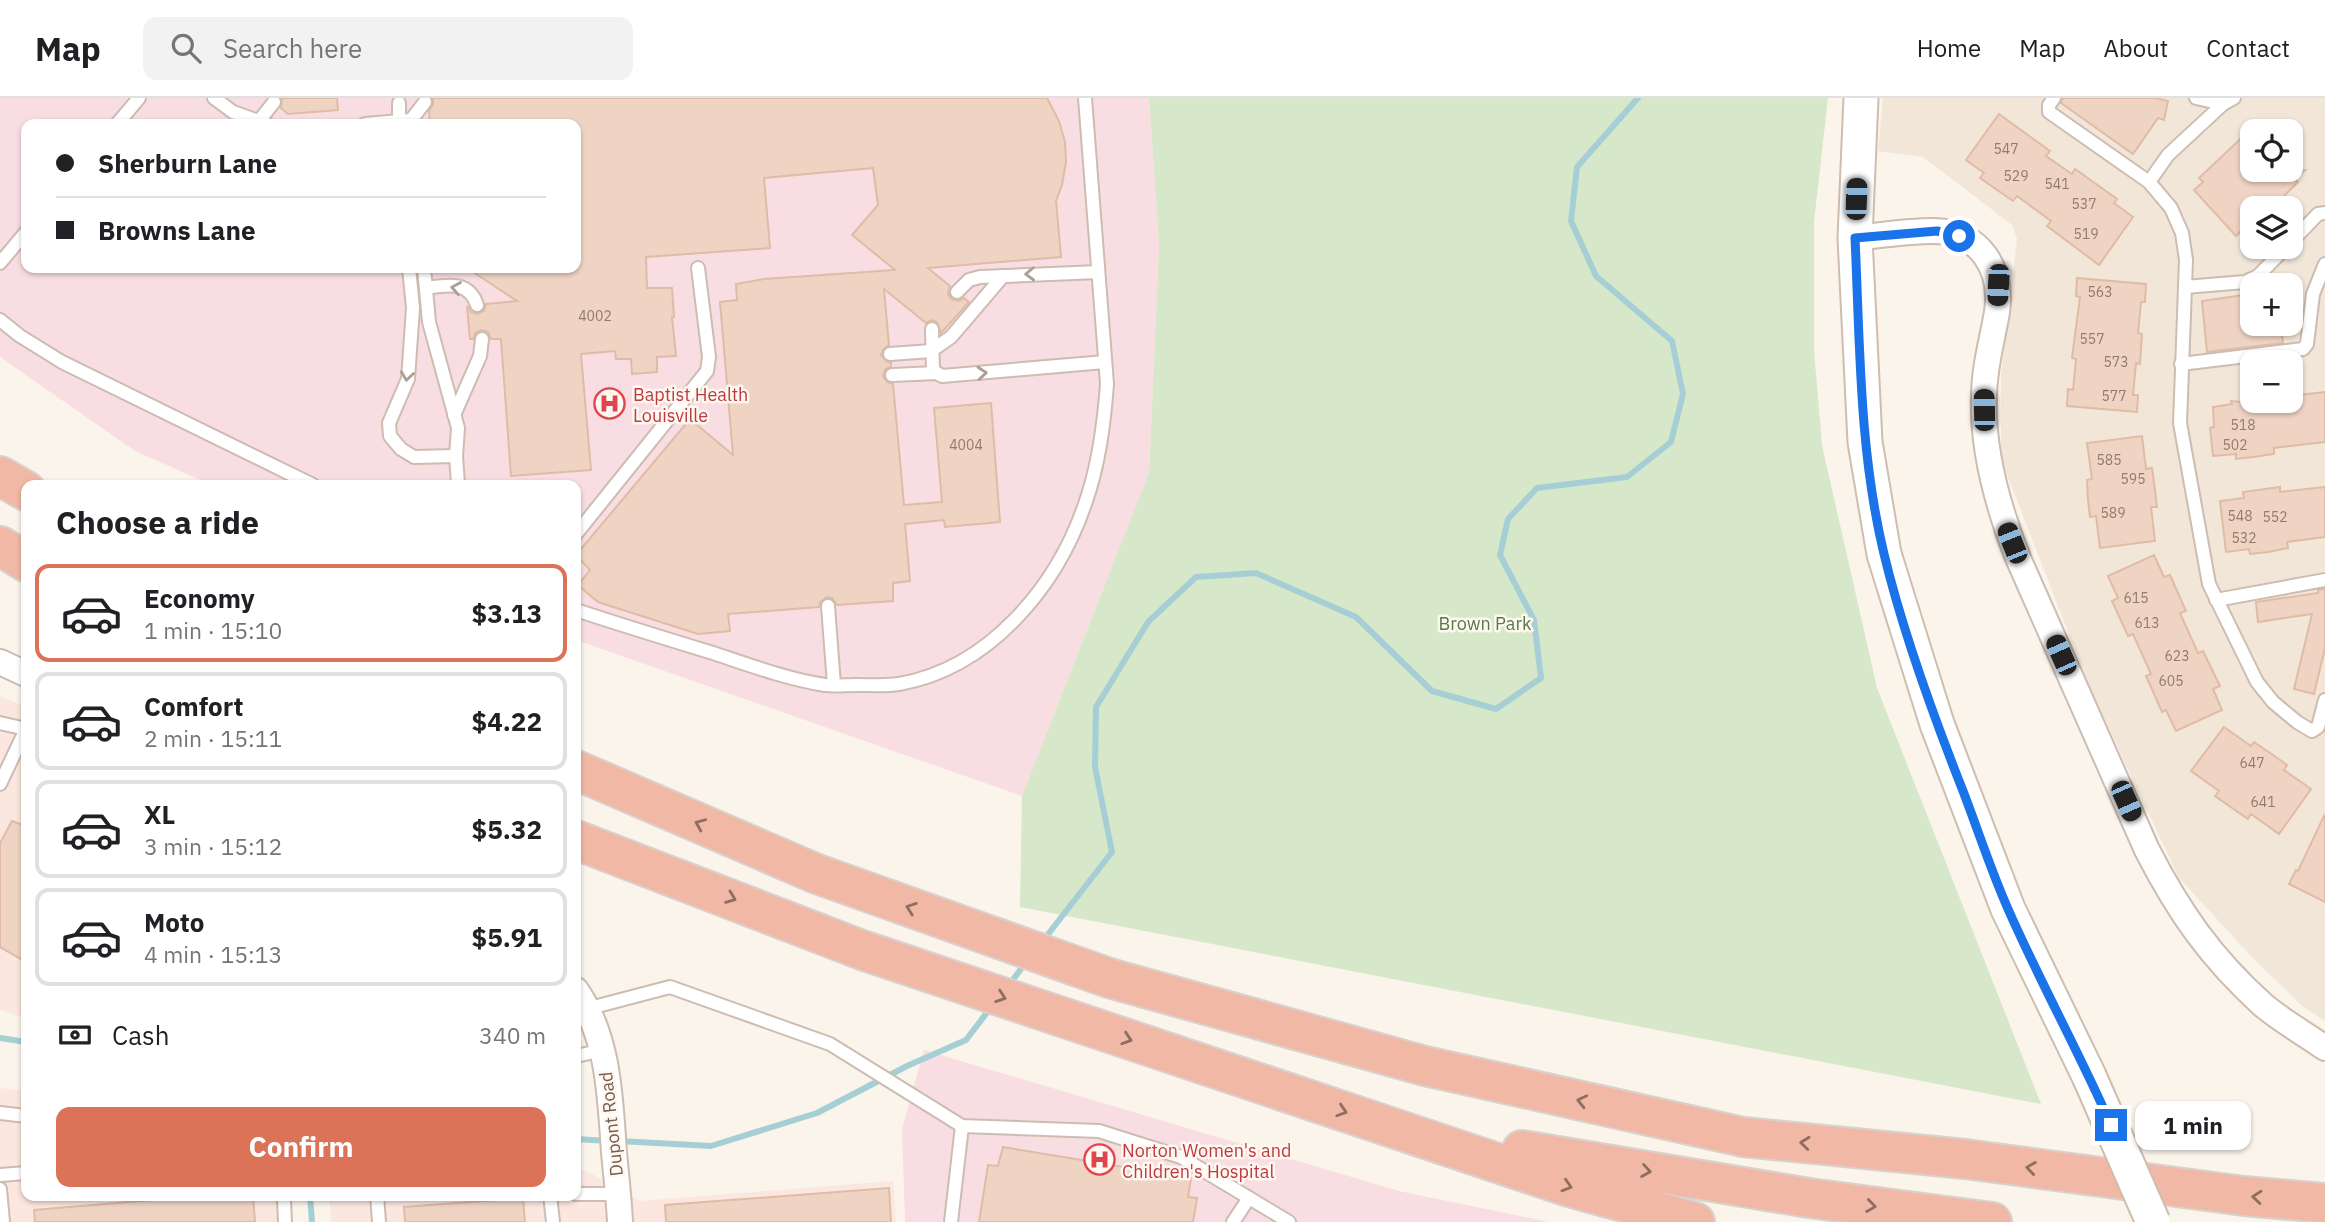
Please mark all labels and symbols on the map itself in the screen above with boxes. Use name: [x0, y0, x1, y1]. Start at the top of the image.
house number: 547: [1993, 140, 2019, 158]
house number: 529: [2003, 167, 2029, 185]
house number: 541: [2044, 175, 2070, 193]
car: [1845, 178, 1868, 220]
house number: 537: [2071, 195, 2097, 213]
route start: [1943, 220, 1975, 252]
house number: 519: [2073, 225, 2099, 243]
car: [1987, 263, 2010, 307]
one-way arrow: [1024, 267, 1035, 282]
one-way arrow: [450, 281, 462, 296]
house number: 563: [2087, 283, 2113, 301]
house number: 4002: [578, 307, 612, 325]
house number: 557: [2079, 330, 2105, 348]
house number: 573: [2103, 353, 2129, 371]
one-way arrow: [977, 366, 988, 381]
one-way arrow: [400, 370, 415, 382]
place label: Baptist Health Louisville: [633, 383, 748, 427]
hospital icon: Baptist Health Louisville: [593, 387, 627, 421]
house number: 577: [2101, 387, 2127, 405]
car: [1974, 389, 1995, 431]
house number: 518: [2230, 416, 2256, 434]
house number: 4004: [949, 436, 983, 454]
house number: 502: [2222, 436, 2248, 454]
house number: 585: [2096, 451, 2122, 469]
house number: 595: [2120, 470, 2146, 488]
house number: 589: [2100, 504, 2126, 522]
house number: 548: [2227, 507, 2253, 525]
house number: 552: [2262, 508, 2288, 526]
car: [1995, 520, 2030, 566]
house number: 532: [2231, 529, 2257, 547]
house number: 615: [2123, 589, 2149, 607]
park label: Brown Park: [1439, 612, 1532, 635]
house number: 613: [2134, 614, 2160, 632]
car: [2043, 632, 2080, 678]
house number: 623: [2164, 647, 2190, 665]
house number: 605: [2158, 672, 2184, 690]
house number: 647: [2239, 754, 2265, 772]
car: [2108, 778, 2145, 824]
house number: 641: [2250, 793, 2276, 811]
one-way arrow: [694, 818, 707, 832]
one-way arrow: [725, 890, 737, 904]
one-way arrow: [905, 902, 917, 916]
one-way arrow: [995, 989, 1007, 1003]
one-way arrow: [1120, 1031, 1132, 1045]
street label: Dupont Road: [594, 1071, 628, 1177]
one-way arrow: [1576, 1095, 1588, 1110]
callout: 1 min: [2136, 1100, 2251, 1150]
one-way arrow: [1336, 1103, 1348, 1117]
route end: [2095, 1109, 2127, 1141]
one-way arrow: [1799, 1136, 1811, 1151]
place label: Norton Women's and Children's Hospital: [1122, 1139, 1291, 1183]
hospital icon: Norton Women's and Children's Hospital: [1082, 1143, 1116, 1177]
one-way arrow: [2026, 1161, 2037, 1176]
one-way arrow: [1640, 1163, 1652, 1178]
one-way arrow: [1561, 1177, 1573, 1192]
one-way arrow: [2251, 1190, 2262, 1205]
one-way arrow: [1865, 1198, 1877, 1213]

